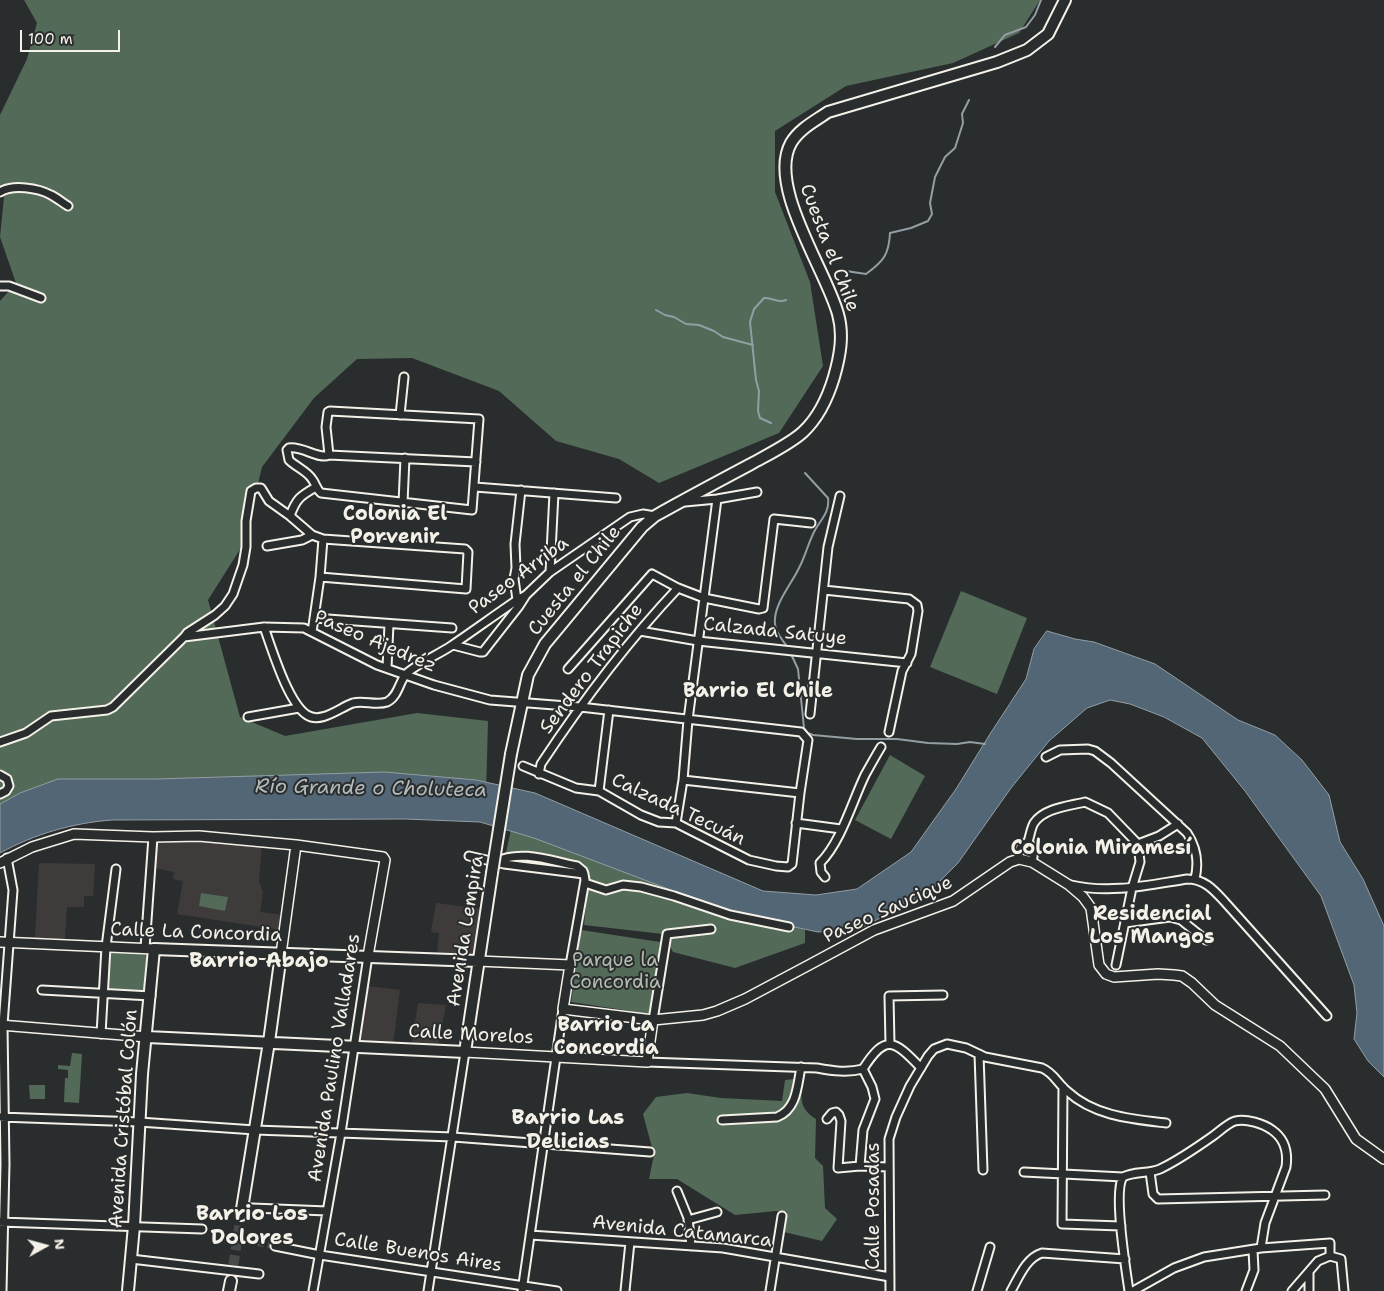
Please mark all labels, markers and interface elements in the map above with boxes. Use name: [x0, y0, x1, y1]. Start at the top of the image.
scale bar: [22, 20, 122, 52]
text: 100 m: [28, 29, 73, 49]
street label: Cuesta el Chile: [794, 181, 864, 315]
district label: Colonia El Porvenir: [343, 503, 447, 550]
street label: Cuesta el Chile: [524, 521, 626, 641]
street label: Paseo Arriba: [465, 532, 573, 620]
street label: Sendero Trapiche: [536, 599, 648, 739]
street label: Paseo Ajedréz: [311, 606, 439, 678]
street label: Calzada Satuye: [702, 613, 848, 651]
district label: Barrio El Chile: [683, 680, 833, 704]
street label: Calzada Tecuán: [607, 769, 749, 851]
water label: Río Grande o Choluteca: [255, 775, 487, 803]
district label: Colonia Miramesí: [1011, 837, 1191, 861]
street label: Avenida Lempira: [443, 854, 489, 1008]
street label: Paseo Saucique: [820, 871, 956, 949]
district label: Residencial Los Mangos: [1089, 903, 1215, 950]
street label: Calle La Concordia: [110, 919, 282, 947]
street label: Avenida Paulino Valladares: [304, 932, 366, 1184]
district label: Barrio Abajo: [189, 949, 329, 975]
park label: Parque la Concordia: [569, 950, 661, 994]
street label: Avenida Cristóbal Colón: [105, 1009, 143, 1229]
district label: Barrio La Concordia: [553, 1014, 659, 1061]
street label: Calle Morelos: [408, 1020, 534, 1050]
district label: Barrio Las Delicias: [512, 1106, 624, 1156]
street label: Calle Posadas: [863, 1142, 885, 1270]
district label: Barrio Los Dolores: [196, 1202, 308, 1252]
street label: Avenida Catamarca: [591, 1211, 773, 1253]
north arrow: [20, 1221, 70, 1271]
street label: Calle Buenos Aires: [333, 1228, 503, 1278]
text: N: [50, 1238, 69, 1251]

